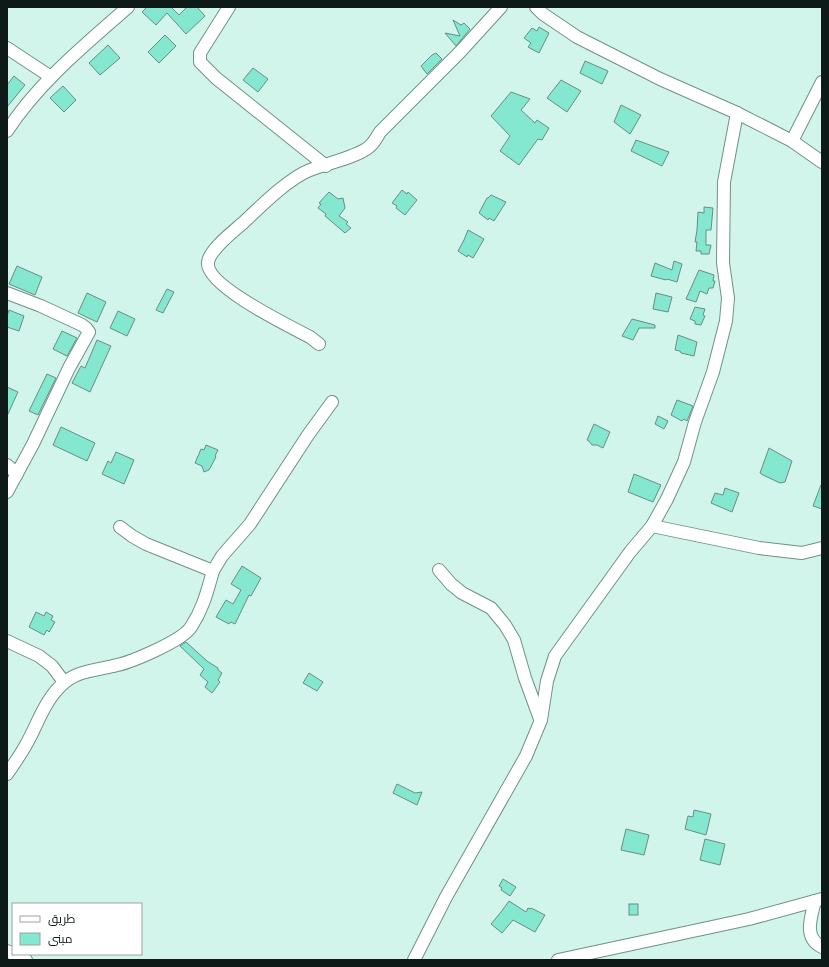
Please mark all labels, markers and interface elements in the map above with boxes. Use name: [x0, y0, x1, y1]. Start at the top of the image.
legend: [12, 903, 142, 955]
text: طريق: [48, 911, 76, 927]
text: مبنى: [48, 931, 73, 947]

